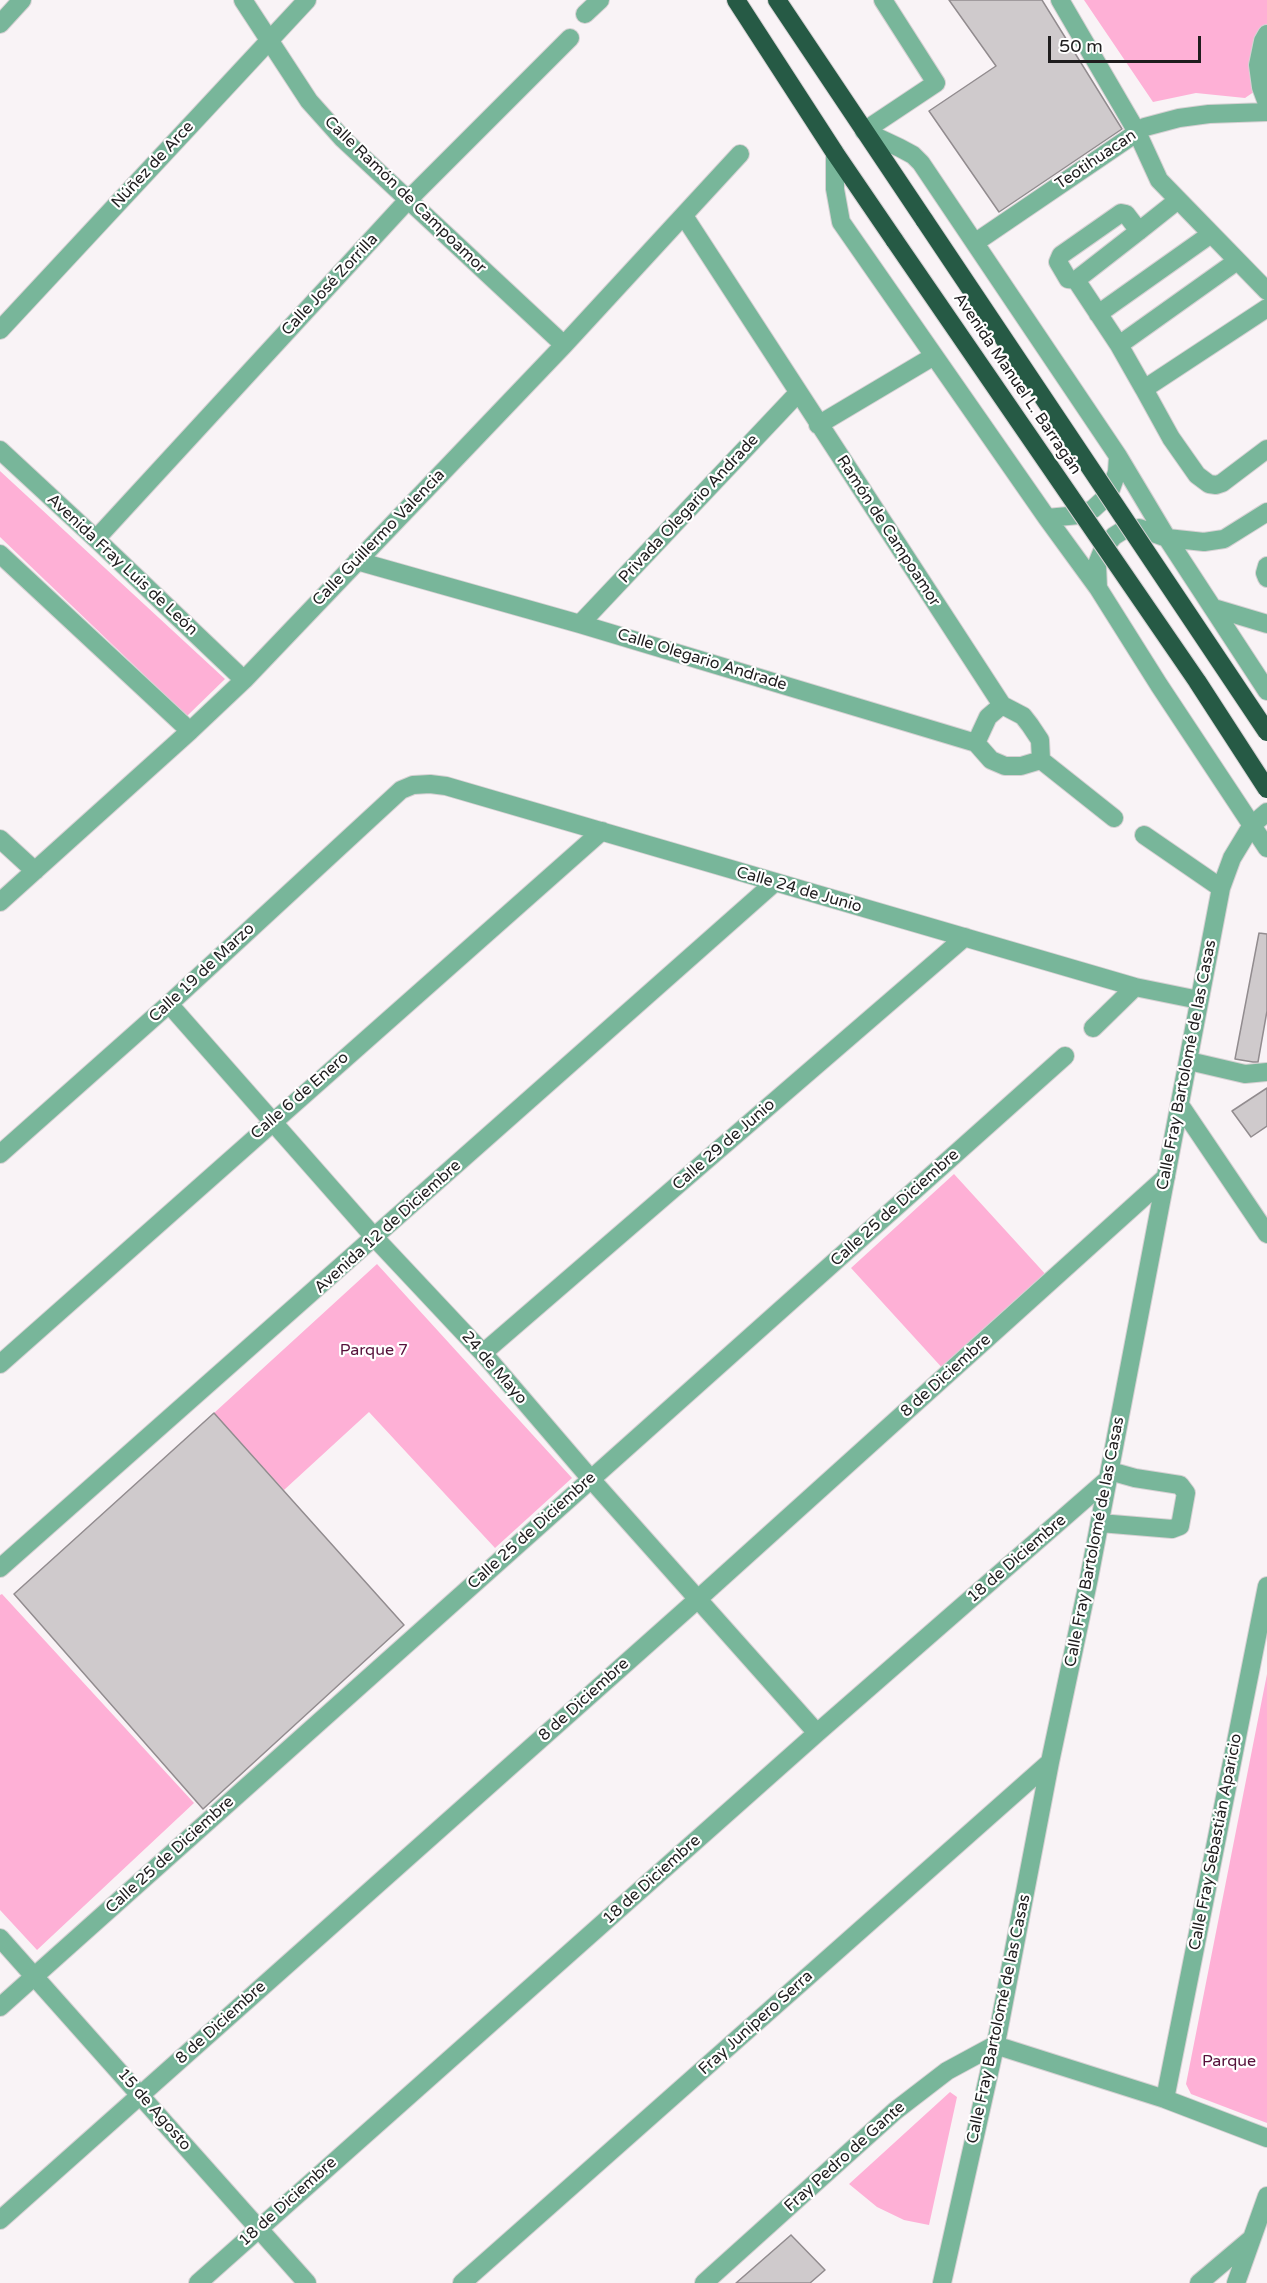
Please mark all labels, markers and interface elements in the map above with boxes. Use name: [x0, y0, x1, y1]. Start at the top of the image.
scale bar: [1051, 24, 1204, 62]
text: 50 m: [1059, 35, 1103, 57]
street label: Calle Ramón de Campoamor: [320, 113, 490, 277]
street label: Núñez de Arce: [108, 118, 198, 212]
street label: Teotihuacan: [1052, 126, 1140, 194]
street label: Calle José Zorrilla: [278, 230, 382, 340]
street label: Avenida Manuel L. Barragán: [949, 290, 1085, 478]
street label: Privada Olegario Andrade: [615, 431, 763, 587]
street label: Ramón de Campoamor: [832, 452, 944, 610]
street label: Calle Guillermo Valencia: [309, 466, 449, 610]
street label: Avenida Fray Luis de León: [43, 490, 201, 640]
street label: Calle Olegario Andrade: [615, 625, 789, 695]
street label: Calle 24 de Junio: [734, 863, 864, 917]
street label: Calle 19 de Marzo: [145, 919, 259, 1027]
street label: Calle Fray Bartolomé de las Casas: [1153, 938, 1221, 1192]
street label: Calle 6 de Enero: [247, 1048, 353, 1144]
street label: Calle 29 de Junio: [669, 1095, 779, 1195]
street label: Calle 25 de Diciembre: [827, 1145, 963, 1271]
street label: Avenida 12 de Diciembre: [311, 1156, 465, 1298]
street label: 24 de Mayo: [457, 1328, 531, 1408]
street label: 8 de Diciembre: [897, 1331, 995, 1421]
park label: Parque 7: [340, 1341, 408, 1361]
street label: Calle Fray Bartolomé de las Casas: [1061, 1415, 1129, 1669]
street label: Calle 25 de Diciembre: [464, 1468, 600, 1594]
street label: 18 de Diciembre: [964, 1511, 1070, 1607]
street label: 8 de Diciembre: [535, 1655, 633, 1745]
street label: Calle Fray Sebastián Aparicio: [1186, 1732, 1246, 1952]
street label: Calle 25 de Diciembre: [102, 1792, 238, 1918]
street label: 18 de Diciembre: [599, 1831, 705, 1929]
street label: Calle Fray Bartolomé de las Casas: [963, 1893, 1035, 2145]
street label: Fray Junípero Serra: [695, 1967, 817, 2079]
street label: 8 de Diciembre: [172, 1978, 270, 2068]
park label: Parque: [1202, 2052, 1256, 2072]
street label: 15 de Agosto: [113, 2065, 195, 2155]
street label: Fray Pedro de Gante: [781, 2098, 909, 2216]
street label: 18 de Diciembre: [235, 2153, 341, 2251]

